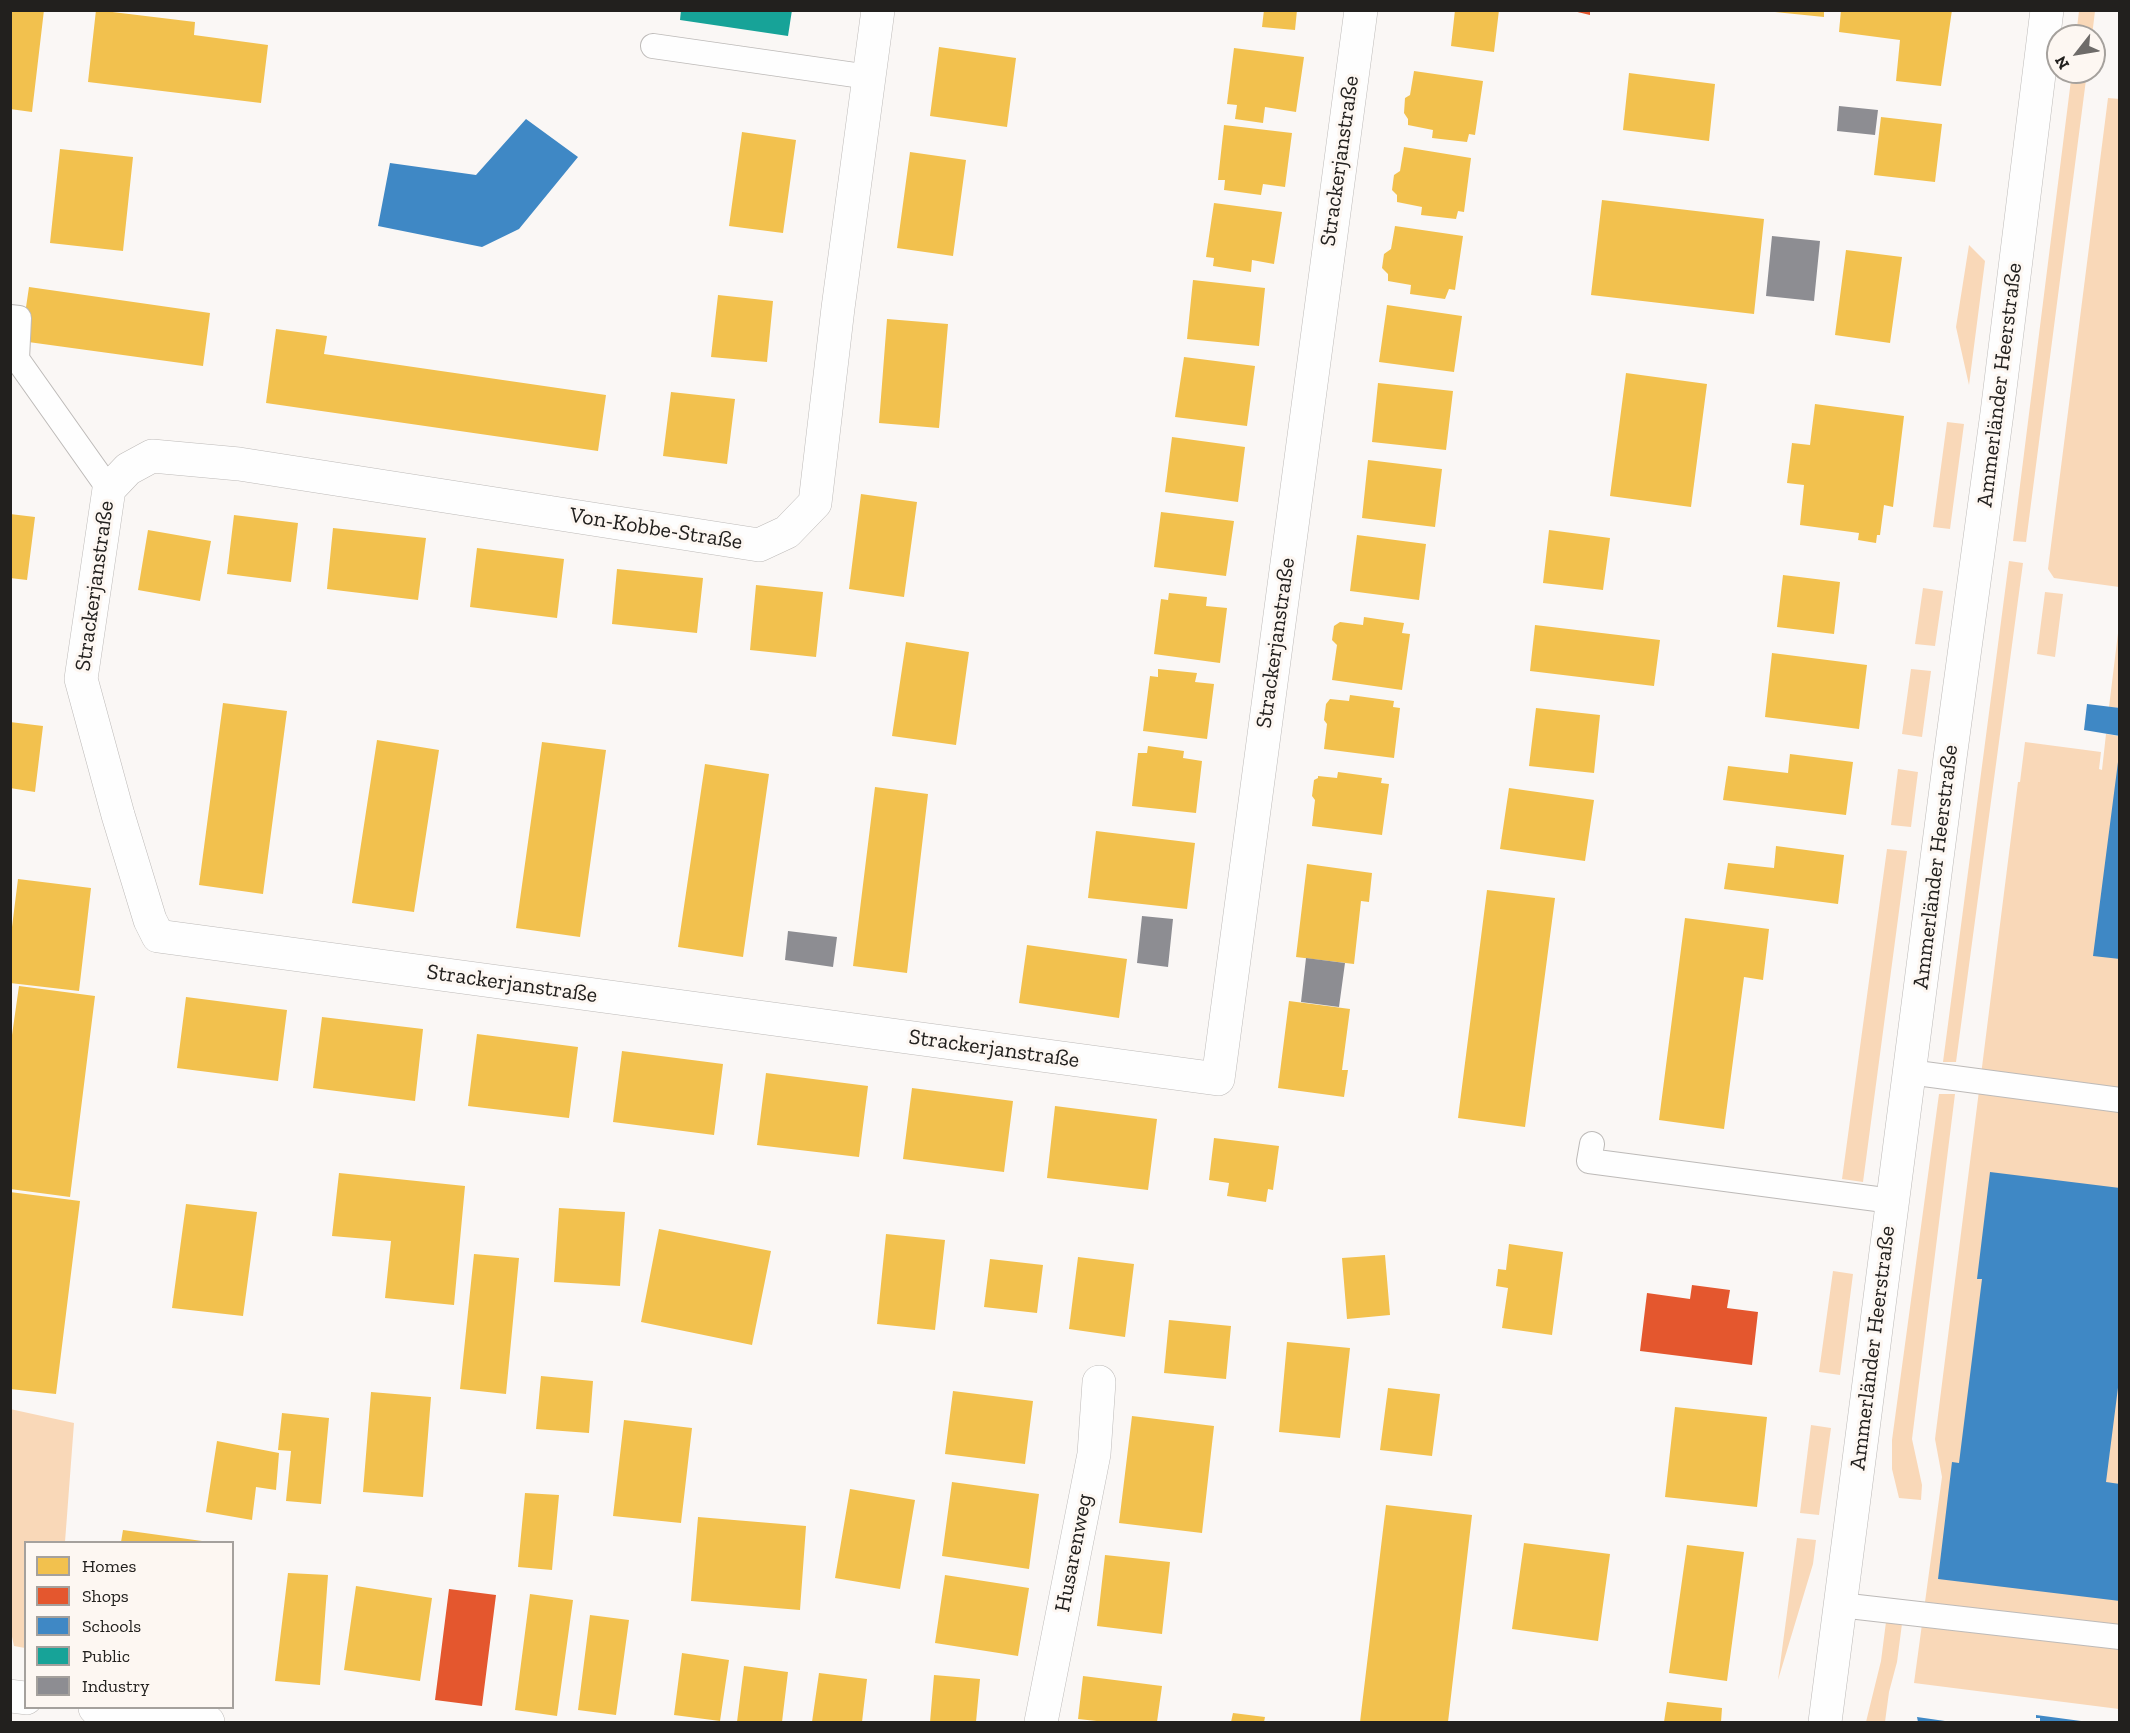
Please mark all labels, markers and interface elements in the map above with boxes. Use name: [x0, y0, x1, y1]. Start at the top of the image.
north arrow: [2046, 24, 2106, 84]
text: N: [2051, 52, 2073, 73]
street label: Strackerjanstraße: [1315, 74, 1365, 248]
street label: Ammerländer Heerstraße: [1972, 261, 2028, 509]
street label: Strackerjanstraße: [70, 499, 120, 673]
street label: Von-Kobbe-Straße: [568, 502, 744, 556]
street label: Strackerjanstraße: [1251, 556, 1301, 730]
street label: Ammerländer Heerstraße: [1908, 743, 1964, 991]
street label: Strackerjanstraße: [425, 959, 599, 1009]
street label: Strackerjanstraße: [907, 1024, 1081, 1074]
street label: Ammerländer Heerstraße: [1845, 1224, 1901, 1472]
street label: Husarenweg: [1050, 1492, 1098, 1614]
legend: [24, 1541, 234, 1709]
text: Homes: [82, 1555, 136, 1577]
text: Shops: [82, 1585, 129, 1607]
text: Schools: [82, 1615, 141, 1637]
text: Public: [82, 1645, 130, 1667]
text: Industry: [82, 1675, 149, 1697]

